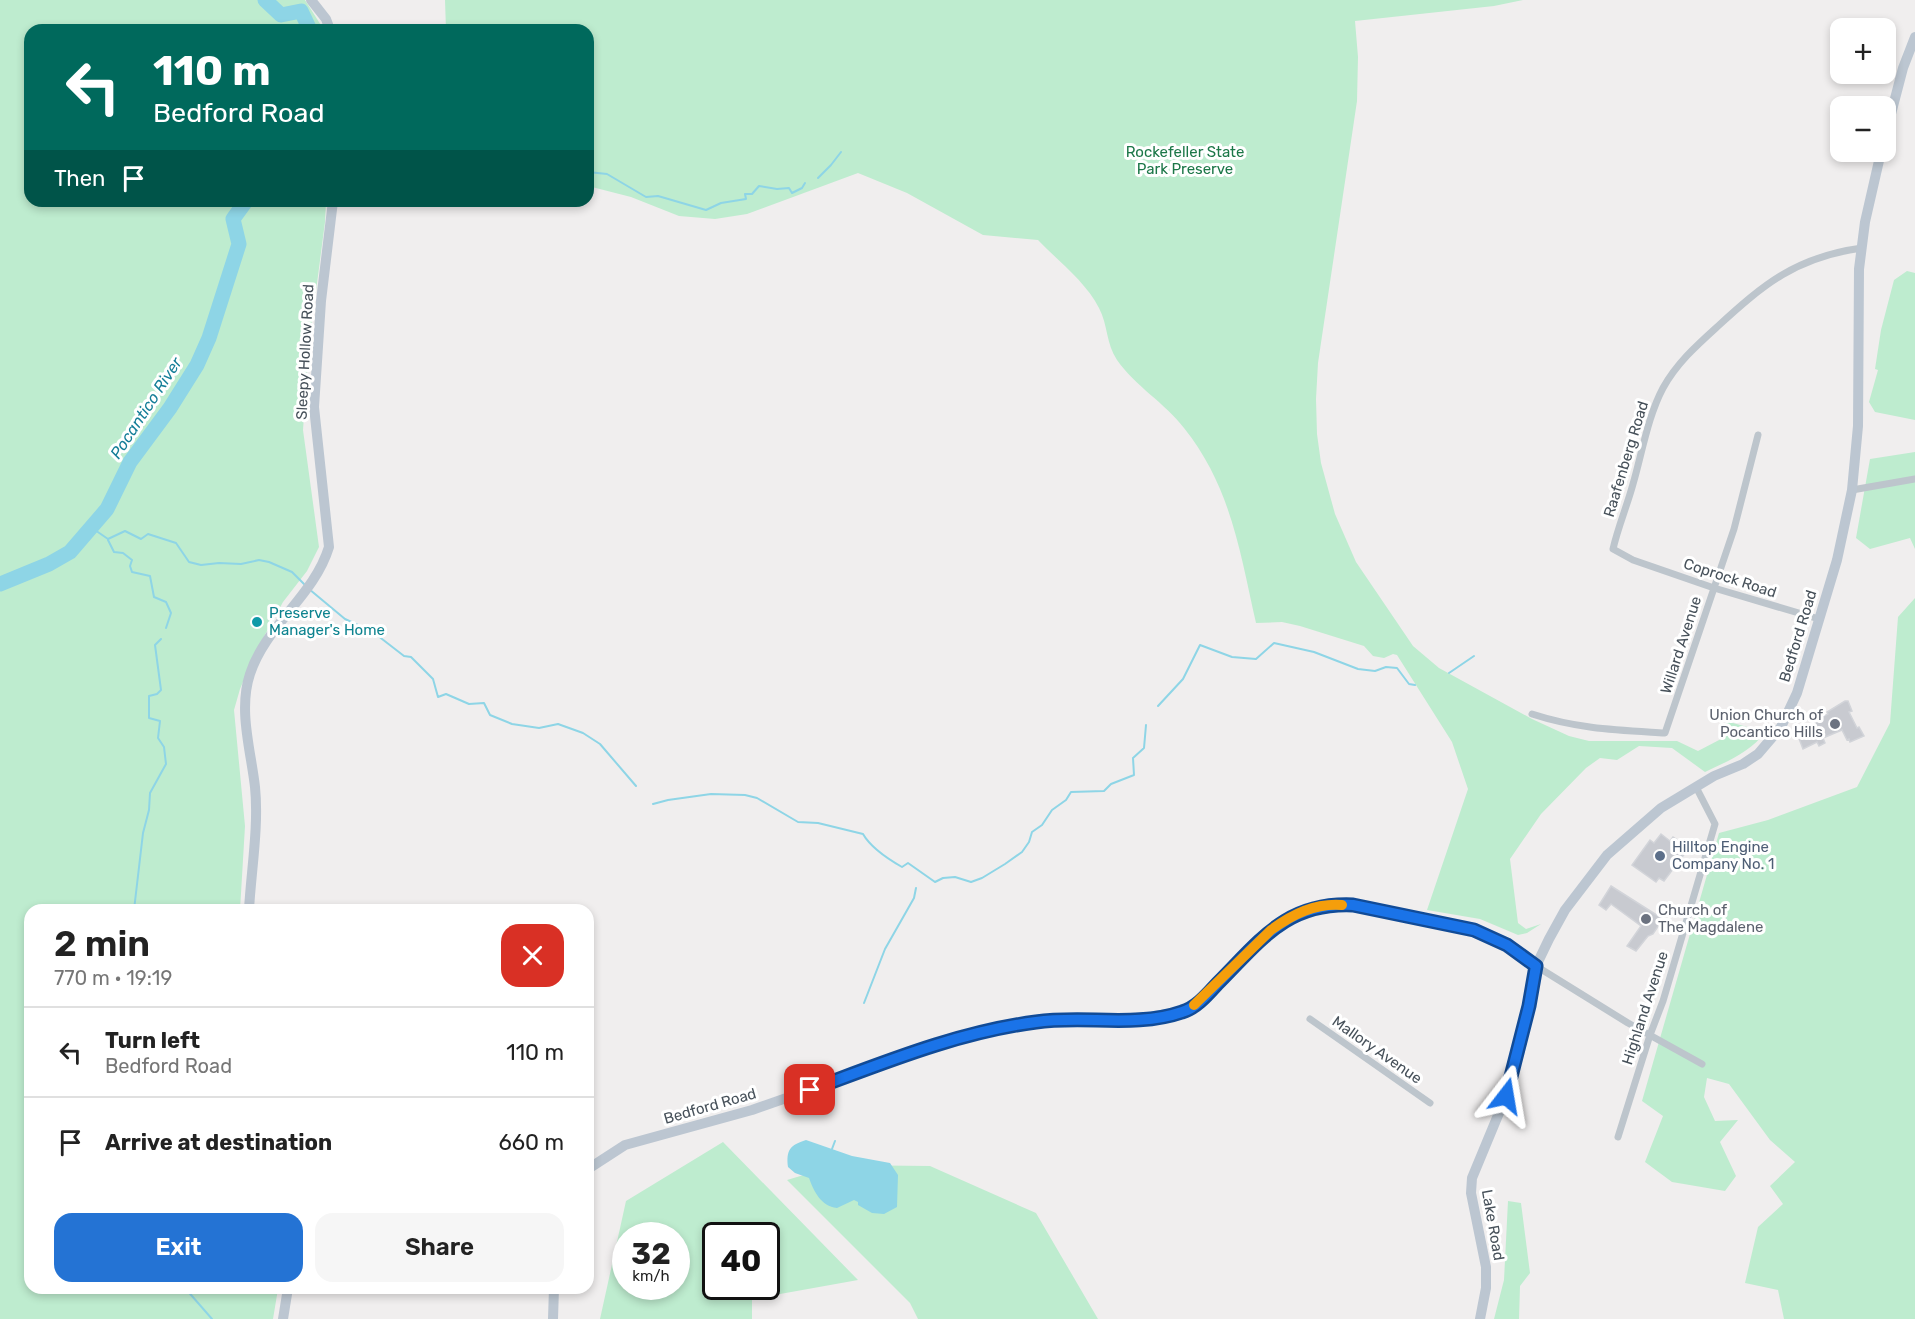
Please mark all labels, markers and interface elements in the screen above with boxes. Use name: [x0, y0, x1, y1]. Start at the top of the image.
map controls: [1830, 18, 1896, 162]
button: +: [1830, 18, 1896, 84]
text: 110 m: [153, 46, 271, 96]
icon: left: [54, 48, 132, 126]
button: −: [1830, 96, 1896, 162]
text: Bedford Road: [153, 97, 325, 129]
park label: Rockefeller State Park Preserve: [1126, 143, 1244, 178]
icon: arrive: [117, 162, 150, 195]
text: Then: [54, 165, 105, 192]
street label: Sleepy Hollow Road: [292, 284, 318, 420]
water label: Pocantico River: [106, 353, 186, 462]
street label: Raafenberg Road: [1600, 399, 1652, 519]
street label: Coprock Road: [1681, 554, 1779, 602]
street label: Bedford Road: [1775, 588, 1821, 684]
street label: Willard Avenue: [1657, 594, 1705, 696]
place label: Preserve Manager's Home: [269, 604, 385, 639]
marker: Preserve Manager's Home: [250, 615, 264, 629]
place label: Union Church of Pocantico Hills: [1709, 706, 1823, 741]
marker: Union Church of Pocantico Hills: [1828, 717, 1842, 731]
place label: Hilltop Engine Company No. 1: [1672, 838, 1774, 873]
marker: Hilltop Engine Company No. 1: [1653, 849, 1667, 863]
place label: Church of The Magdalene: [1658, 901, 1763, 936]
marker: Church of The Magdalene: [1639, 912, 1653, 926]
text: 2 min: [54, 922, 150, 965]
button: close: [501, 924, 564, 987]
street label: Highland Avenue: [1618, 949, 1672, 1067]
text: 770 m · 19:19: [54, 966, 172, 990]
street label: Mallory Avenue: [1329, 1012, 1425, 1088]
text: Turn left: [105, 1027, 200, 1054]
icon: left: [54, 1036, 87, 1069]
text: 110 m: [506, 1039, 564, 1066]
text: Bedford Road: [105, 1054, 232, 1078]
pin: [784, 1064, 835, 1115]
position arrow: [1474, 1064, 1538, 1128]
icon: arrive: [793, 1073, 826, 1106]
street label: Bedford Road: [662, 1084, 758, 1128]
icon: arrive: [54, 1126, 87, 1159]
text: Arrive at destination: [105, 1129, 332, 1156]
text: 660 m: [499, 1129, 564, 1156]
street label: Lake Road: [1478, 1188, 1508, 1262]
button: Exit: [54, 1213, 303, 1282]
button: Share: [315, 1213, 564, 1282]
speed limit sign: 40: [702, 1222, 780, 1300]
text: 32: [631, 1236, 671, 1272]
text: km/h: [632, 1267, 670, 1285]

